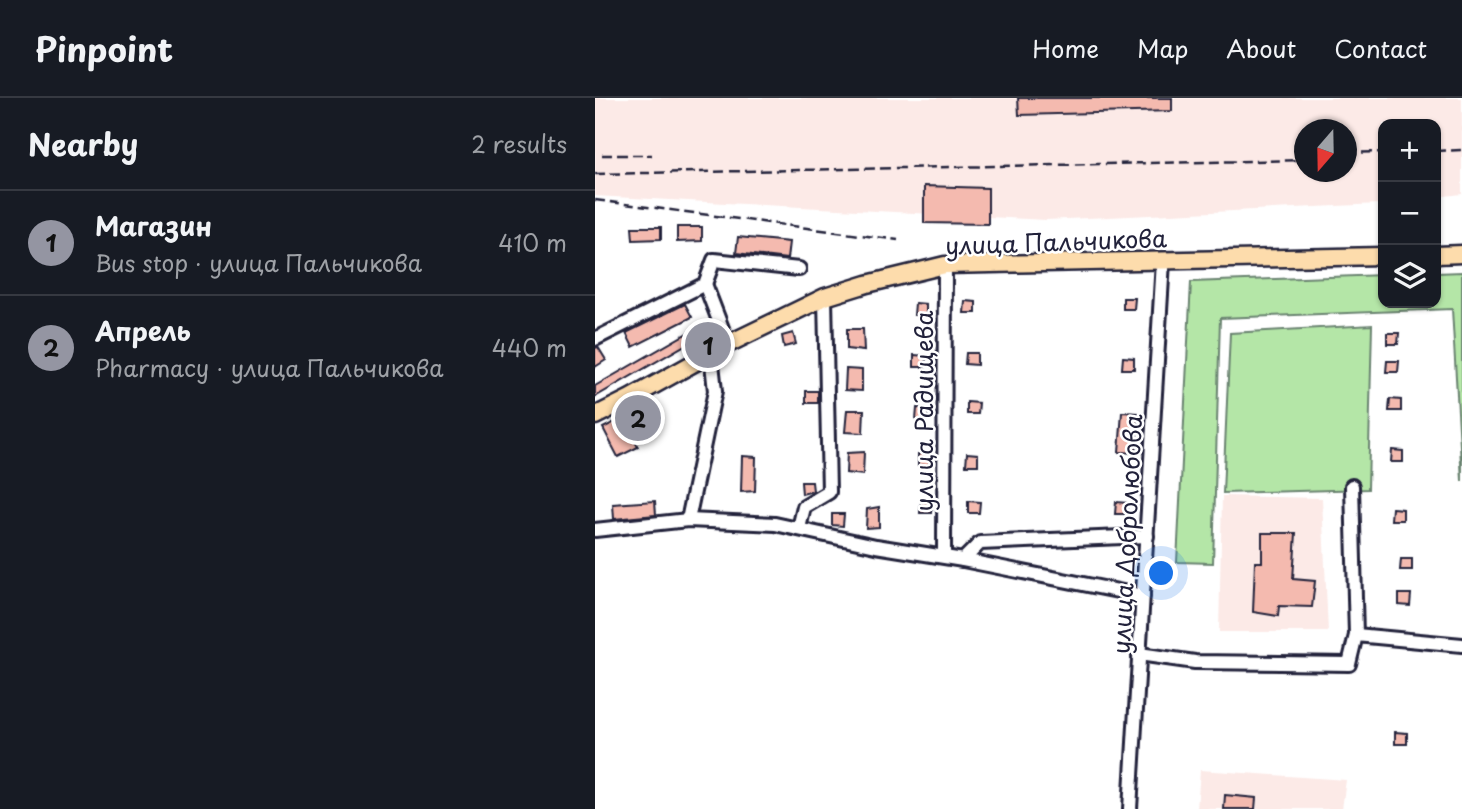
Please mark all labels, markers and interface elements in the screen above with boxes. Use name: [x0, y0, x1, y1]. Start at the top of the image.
text: Pinpoint: [35, 23, 173, 73]
text: Home: [1032, 30, 1099, 66]
text: Map: [1137, 30, 1188, 66]
text: About: [1226, 30, 1296, 66]
text: Contact: [1334, 30, 1427, 66]
north arrow: [1294, 119, 1357, 182]
map controls: [1378, 119, 1441, 308]
button: +: [1378, 119, 1441, 182]
text: Nearby: [28, 121, 138, 166]
text: 2 results: [471, 126, 567, 161]
button: −: [1378, 182, 1441, 245]
text: Магазин: [95, 206, 212, 245]
street label: улица Пальчикова: [944, 219, 1168, 263]
text: 1: [46, 225, 57, 260]
text: 410 m: [498, 225, 567, 260]
text: Bus stop · улица Пальчикова: [95, 245, 422, 280]
button: layers: [1378, 245, 1441, 308]
text: Апрель: [95, 311, 191, 350]
street label: улица Радищева: [905, 311, 941, 511]
pin: 1: [685, 319, 731, 371]
text: 2: [43, 330, 59, 365]
text: 440 m: [492, 330, 567, 365]
text: Pharmacy · улица Пальчикова: [95, 350, 444, 385]
pin: 2: [615, 392, 661, 444]
street label: улица Добролюбова: [1102, 413, 1150, 655]
your location: [1144, 556, 1178, 590]

